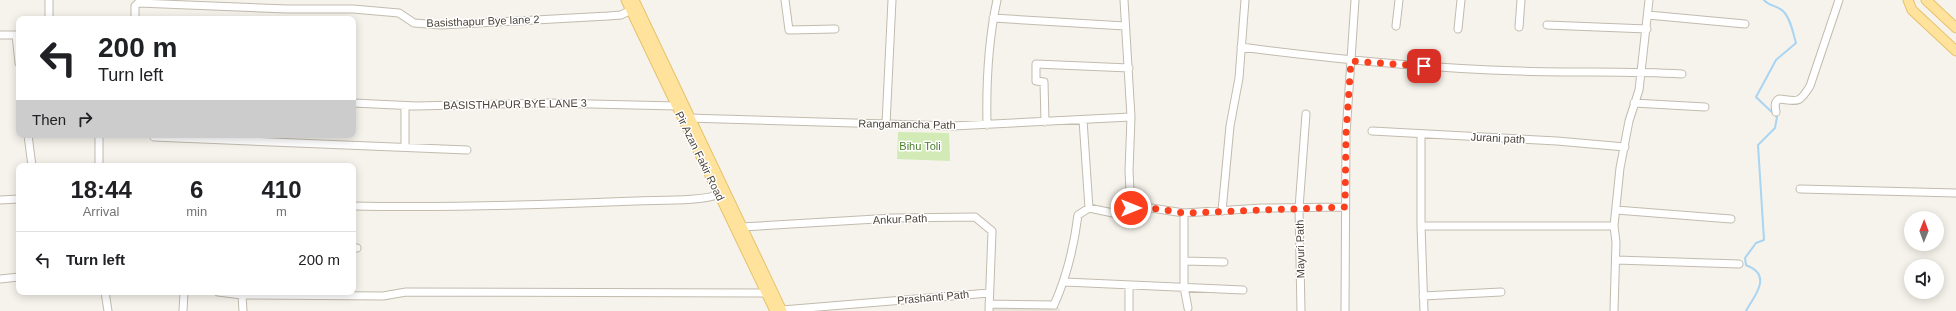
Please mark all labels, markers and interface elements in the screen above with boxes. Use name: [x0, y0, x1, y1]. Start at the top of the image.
street label: Basisthapur Bye lane 2: [426, 13, 540, 29]
icon: left: [32, 32, 84, 84]
text: 200 m: [98, 32, 177, 63]
pin: [1407, 49, 1441, 83]
icon: arrive: [1413, 55, 1435, 77]
text: Turn left: [98, 65, 163, 85]
street label: BASISTHAPUR BYE LANE 3: [443, 97, 587, 111]
icon: right: [74, 108, 96, 130]
street label: Pir Azan Fakir Road: [673, 109, 727, 203]
text: Then: [32, 111, 66, 128]
street label: Rangamancha Path: [858, 117, 956, 131]
street label: Jurani path: [1471, 131, 1525, 145]
park label: Bihu Toli: [899, 140, 941, 152]
text: 18:44: [70, 176, 132, 203]
text: 6: [190, 176, 203, 203]
text: 410: [262, 176, 302, 203]
position arrow: [1110, 187, 1152, 229]
text: Arrival: [83, 204, 120, 219]
text: min: [186, 204, 207, 219]
text: m: [276, 204, 287, 219]
north arrow: [1904, 211, 1944, 251]
map controls: [1904, 211, 1944, 299]
street label: Ankur Path: [873, 212, 927, 226]
street label: Mayuri Path: [1293, 220, 1307, 278]
icon: left: [32, 249, 54, 271]
text: Turn left: [66, 251, 125, 268]
text: 200 m: [298, 251, 340, 268]
button: sound: [1904, 259, 1944, 299]
street label: Prashanti Path: [897, 288, 969, 306]

